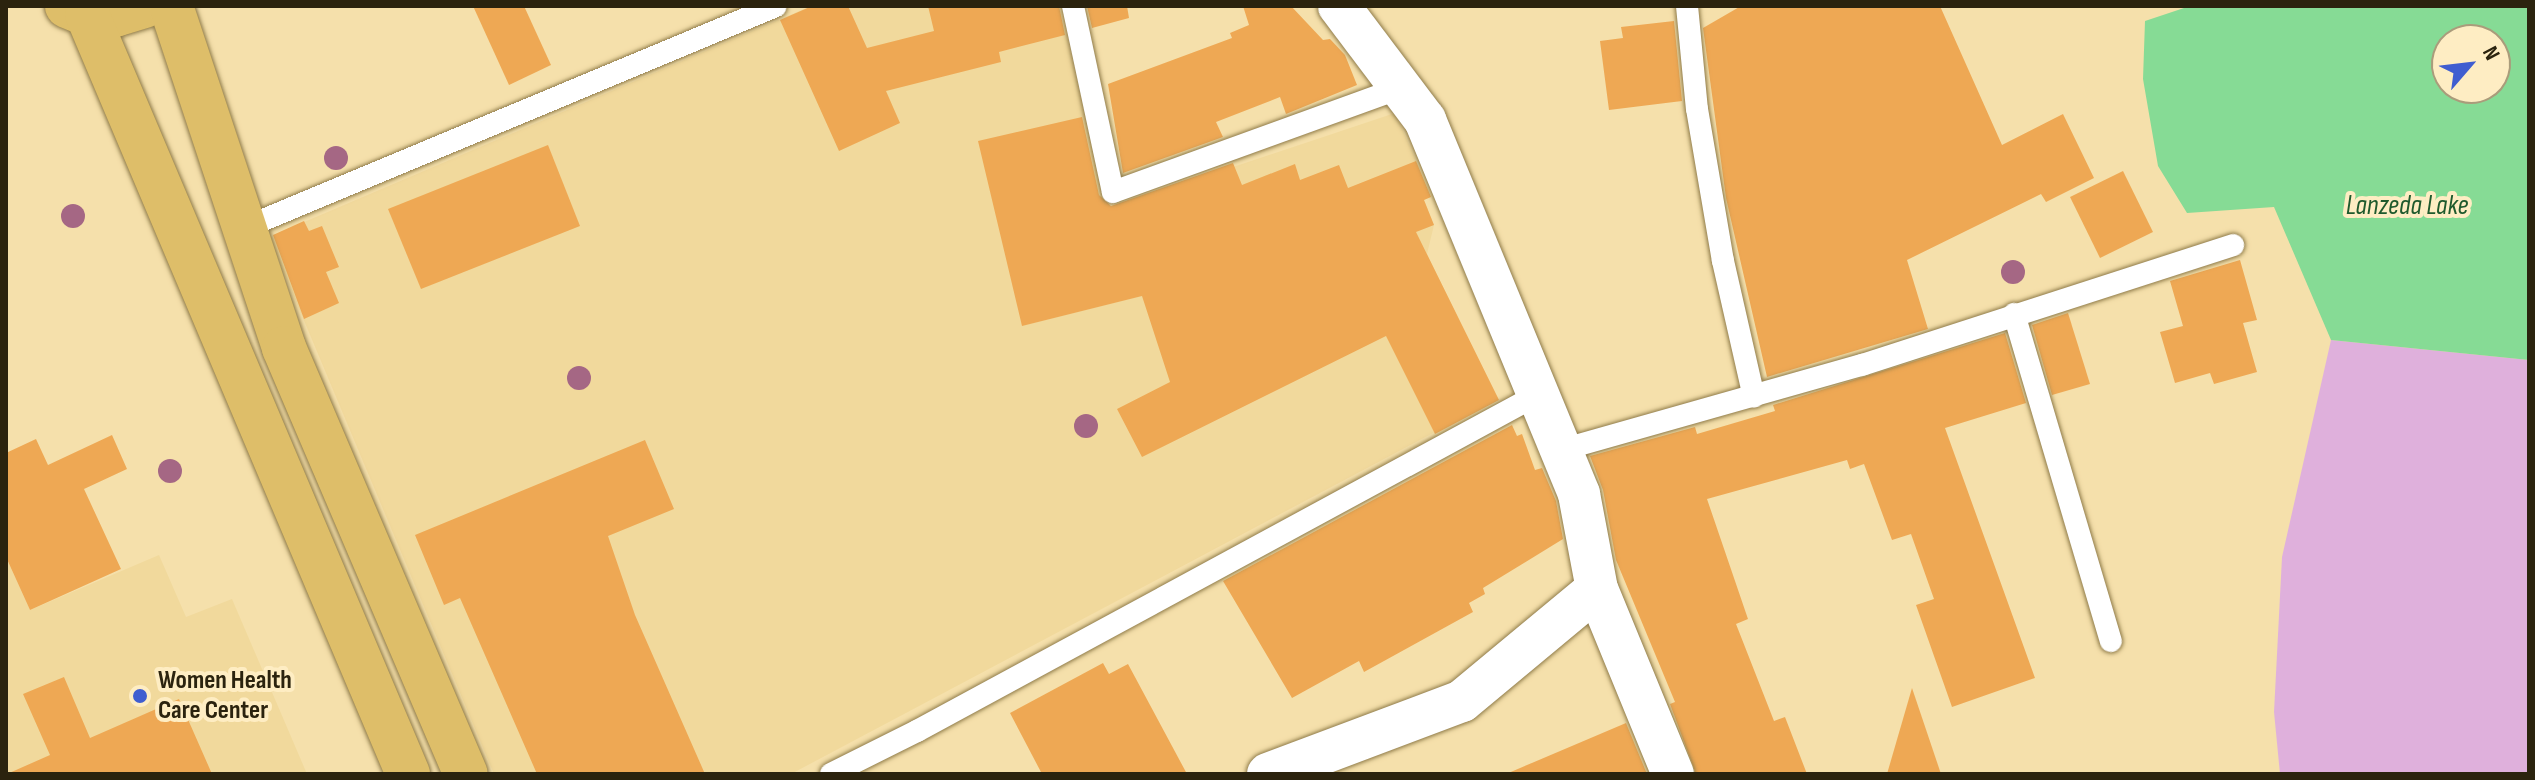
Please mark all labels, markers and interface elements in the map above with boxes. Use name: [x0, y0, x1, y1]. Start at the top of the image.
north arrow: [2431, 24, 2511, 104]
text: N: [2476, 42, 2506, 65]
water label: Lanzeda Lake: [2346, 189, 2468, 223]
place label: Women Health Care Center: [158, 665, 292, 726]
marker: Women Health Care Center: [129, 685, 151, 707]

